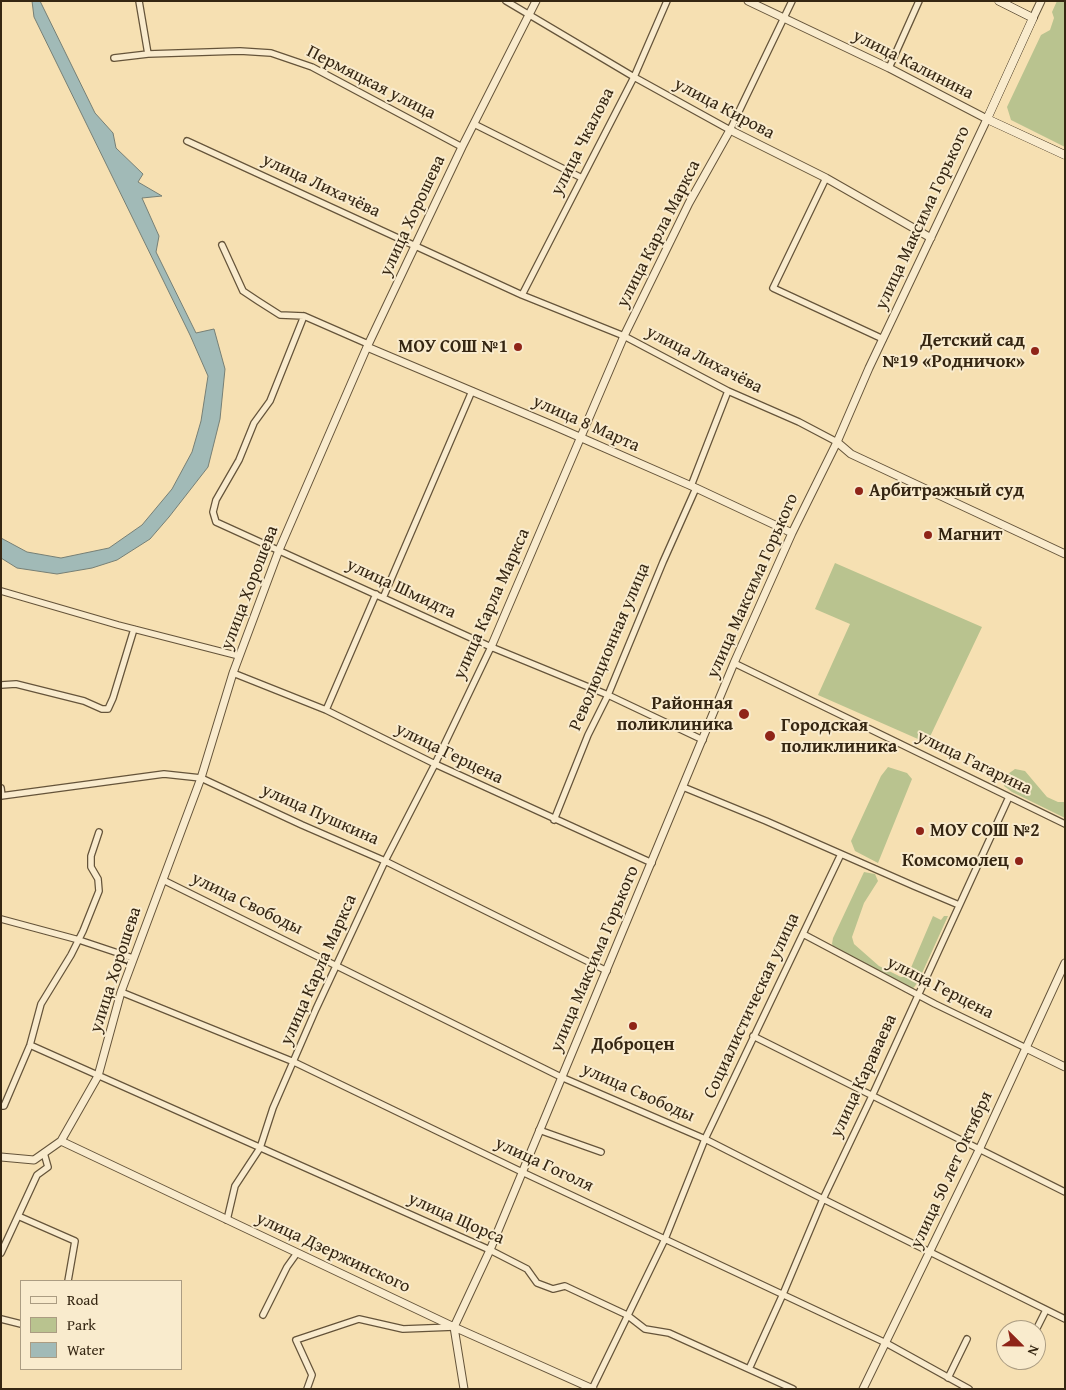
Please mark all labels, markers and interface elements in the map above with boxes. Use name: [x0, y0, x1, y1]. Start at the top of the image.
street label: улица Калинина: [849, 25, 977, 105]
street label: Пермяцкая улица: [303, 41, 439, 125]
street label: улица Кирова: [670, 74, 778, 144]
street label: улица Чкалова: [547, 85, 619, 199]
street label: улица Максима Горького: [871, 123, 975, 313]
street label: улица Лихачёва: [258, 149, 384, 223]
street label: улица Хорошева: [375, 152, 451, 280]
street label: улица Карла Маркса: [612, 157, 706, 311]
street label: улица Лихачёва: [642, 321, 766, 399]
place label: Детский сад №19 «Родничок»: [882, 330, 1025, 372]
place label: МОУ СОШ №1: [398, 336, 508, 358]
marker: МОУ СОШ №1: [512, 341, 524, 353]
marker: Детский сад №19 «Родничок»: [1029, 345, 1041, 357]
street label: улица 8 Марта: [529, 391, 643, 457]
place label: Арбитражный суд: [869, 480, 1024, 502]
marker: Арбитражный суд: [853, 485, 865, 497]
street label: улица Максима Горького: [702, 490, 804, 682]
street label: улица Хорошева: [216, 523, 284, 653]
place label: Магнит: [938, 524, 1002, 546]
street label: улица Карла Маркса: [449, 525, 535, 683]
marker: Магнит: [922, 529, 934, 541]
street label: улица Шмидта: [343, 554, 459, 624]
street label: Революционная улица: [565, 560, 655, 734]
place label: Районная поликлиника: [617, 693, 733, 736]
marker: Районная поликлиника: [737, 707, 751, 721]
place label: Городская поликлиника: [781, 715, 897, 758]
street label: улица Герцена: [392, 719, 506, 789]
street label: улица Гагарина: [913, 726, 1035, 800]
marker: Городская поликлиника: [763, 729, 777, 743]
street label: улица Пушкина: [258, 779, 382, 851]
place label: МОУ СОШ №2: [930, 820, 1040, 842]
marker: МОУ СОШ №2: [914, 825, 926, 837]
place label: Комсомолец: [902, 850, 1009, 872]
marker: Комсомолец: [1013, 855, 1025, 867]
street label: улица Максима Горького: [546, 863, 644, 1055]
street label: улица Свободы: [188, 868, 306, 940]
street label: улица Карла Маркса: [276, 891, 362, 1049]
street label: улица Хорошева: [85, 904, 147, 1036]
street label: Социалистическая улица: [699, 910, 805, 1102]
street label: улица Герцена: [883, 952, 997, 1024]
street label: улица Караваева: [826, 1011, 902, 1141]
marker: Доброцен: [627, 1020, 639, 1032]
place label: Доброцен: [591, 1034, 675, 1056]
street label: улица Свободы: [578, 1059, 698, 1127]
street label: улица 50 лет Октября: [906, 1088, 998, 1252]
street label: улица Гоголя: [491, 1133, 597, 1197]
street label: улица Щорса: [404, 1188, 508, 1250]
street label: улица Дзержинского: [252, 1208, 414, 1298]
legend: [20, 1280, 182, 1370]
text: Road: [67, 1289, 98, 1310]
text: Park: [67, 1314, 96, 1335]
north arrow: [996, 1320, 1046, 1370]
text: Water: [67, 1339, 105, 1360]
text: N: [1023, 1342, 1045, 1359]

